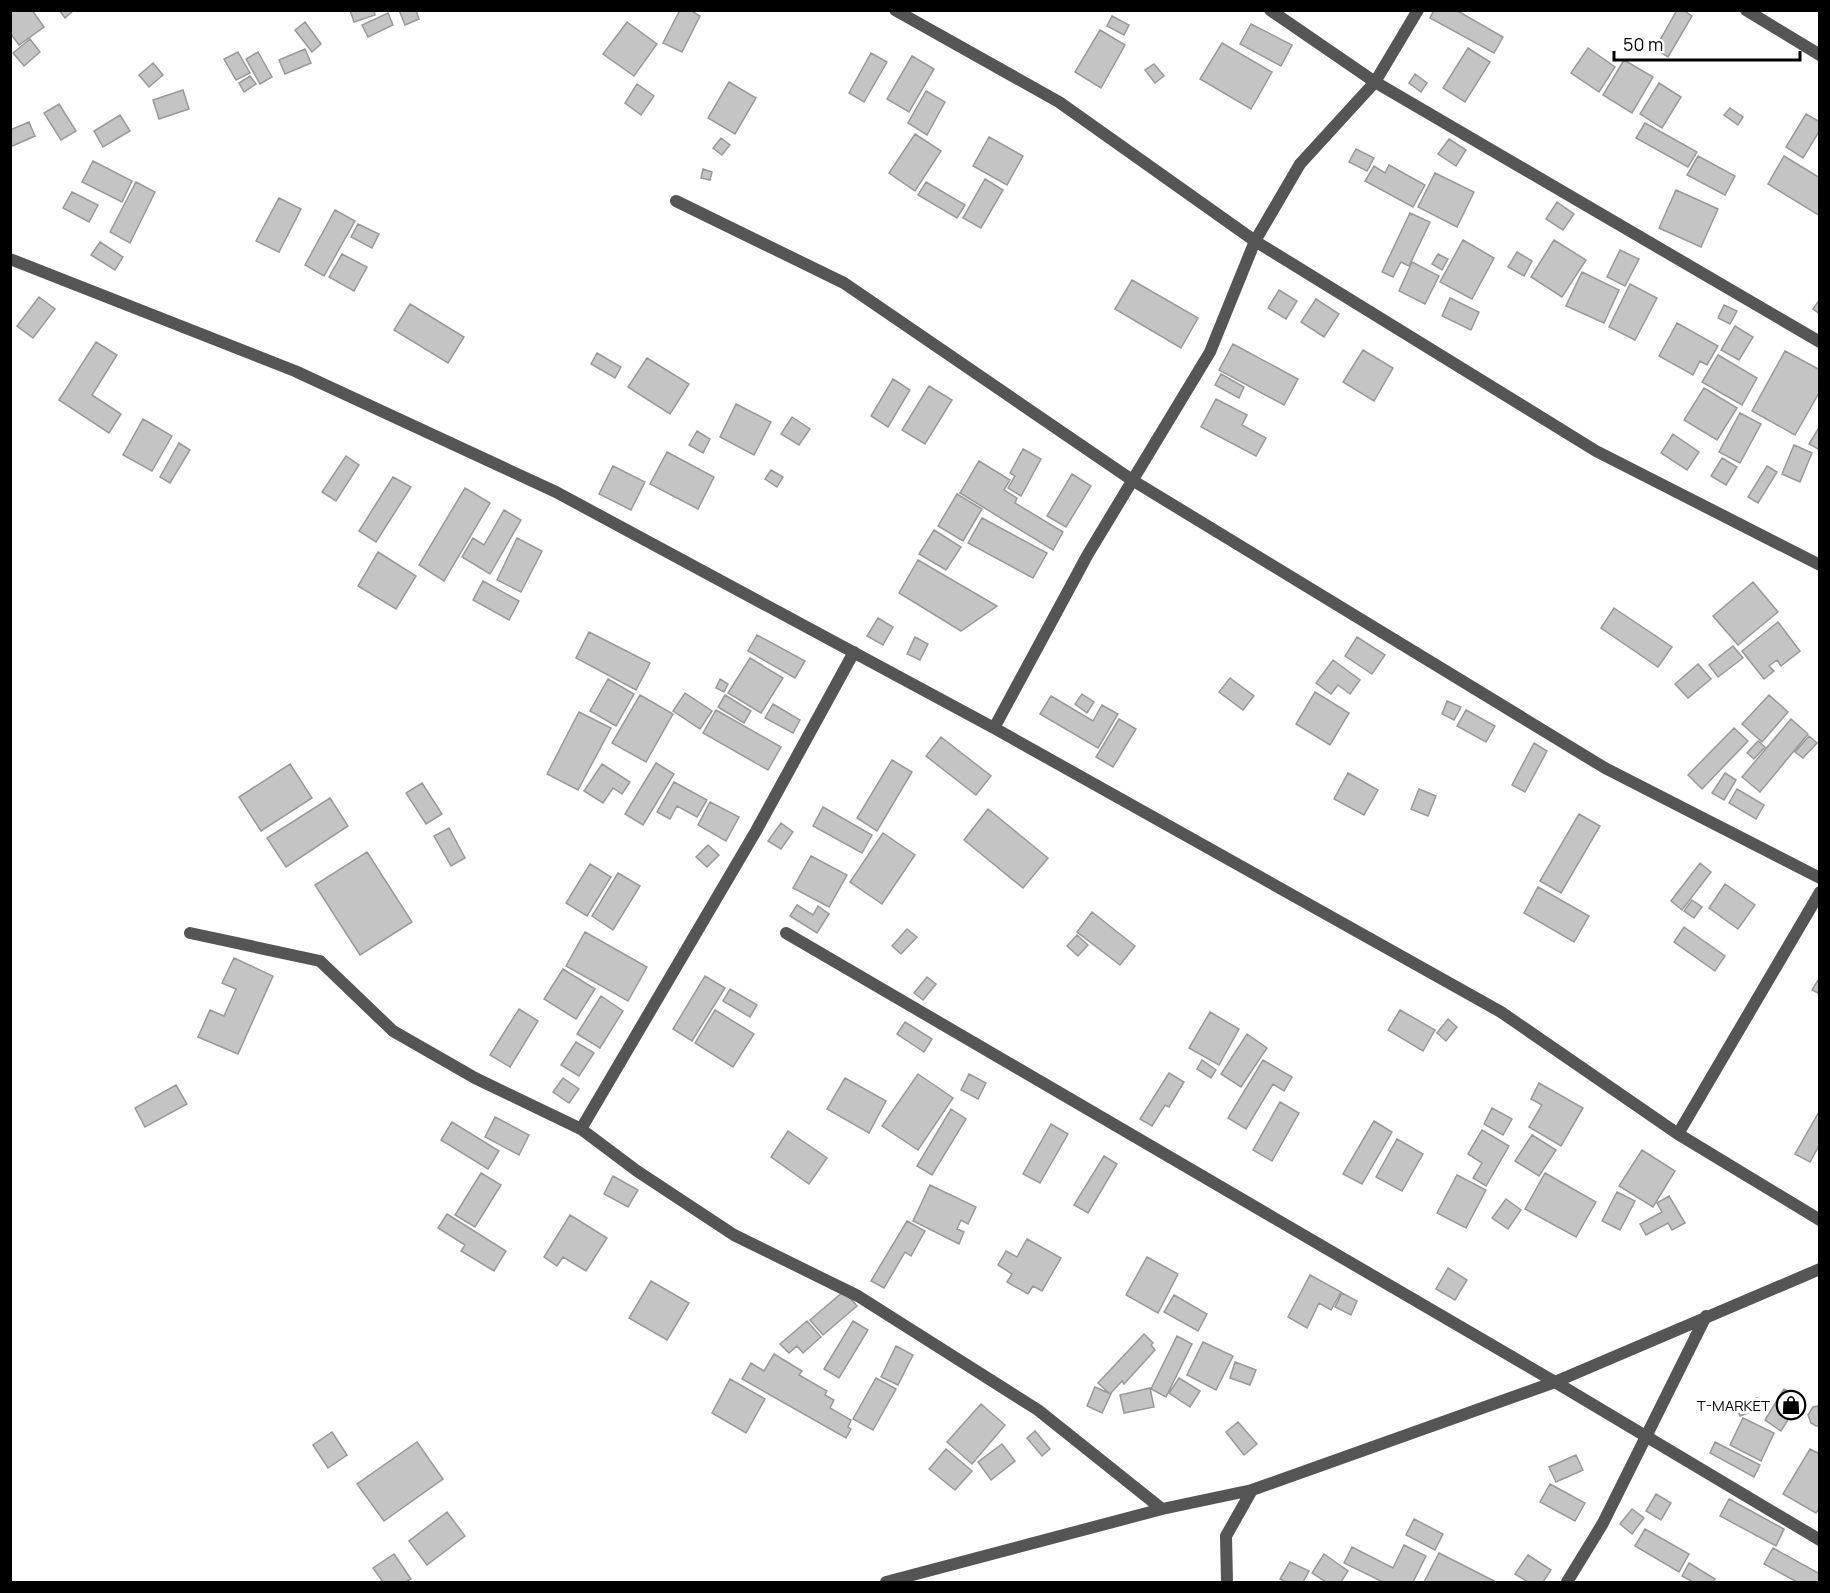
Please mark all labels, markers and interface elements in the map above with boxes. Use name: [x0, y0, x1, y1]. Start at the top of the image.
scale bar: [1614, 24, 1800, 62]
text: 50 m: [1623, 32, 1663, 56]
shop icon: T-MARKET: [1775, 1389, 1807, 1421]
place label: T-MARKET: [1697, 1395, 1770, 1416]

